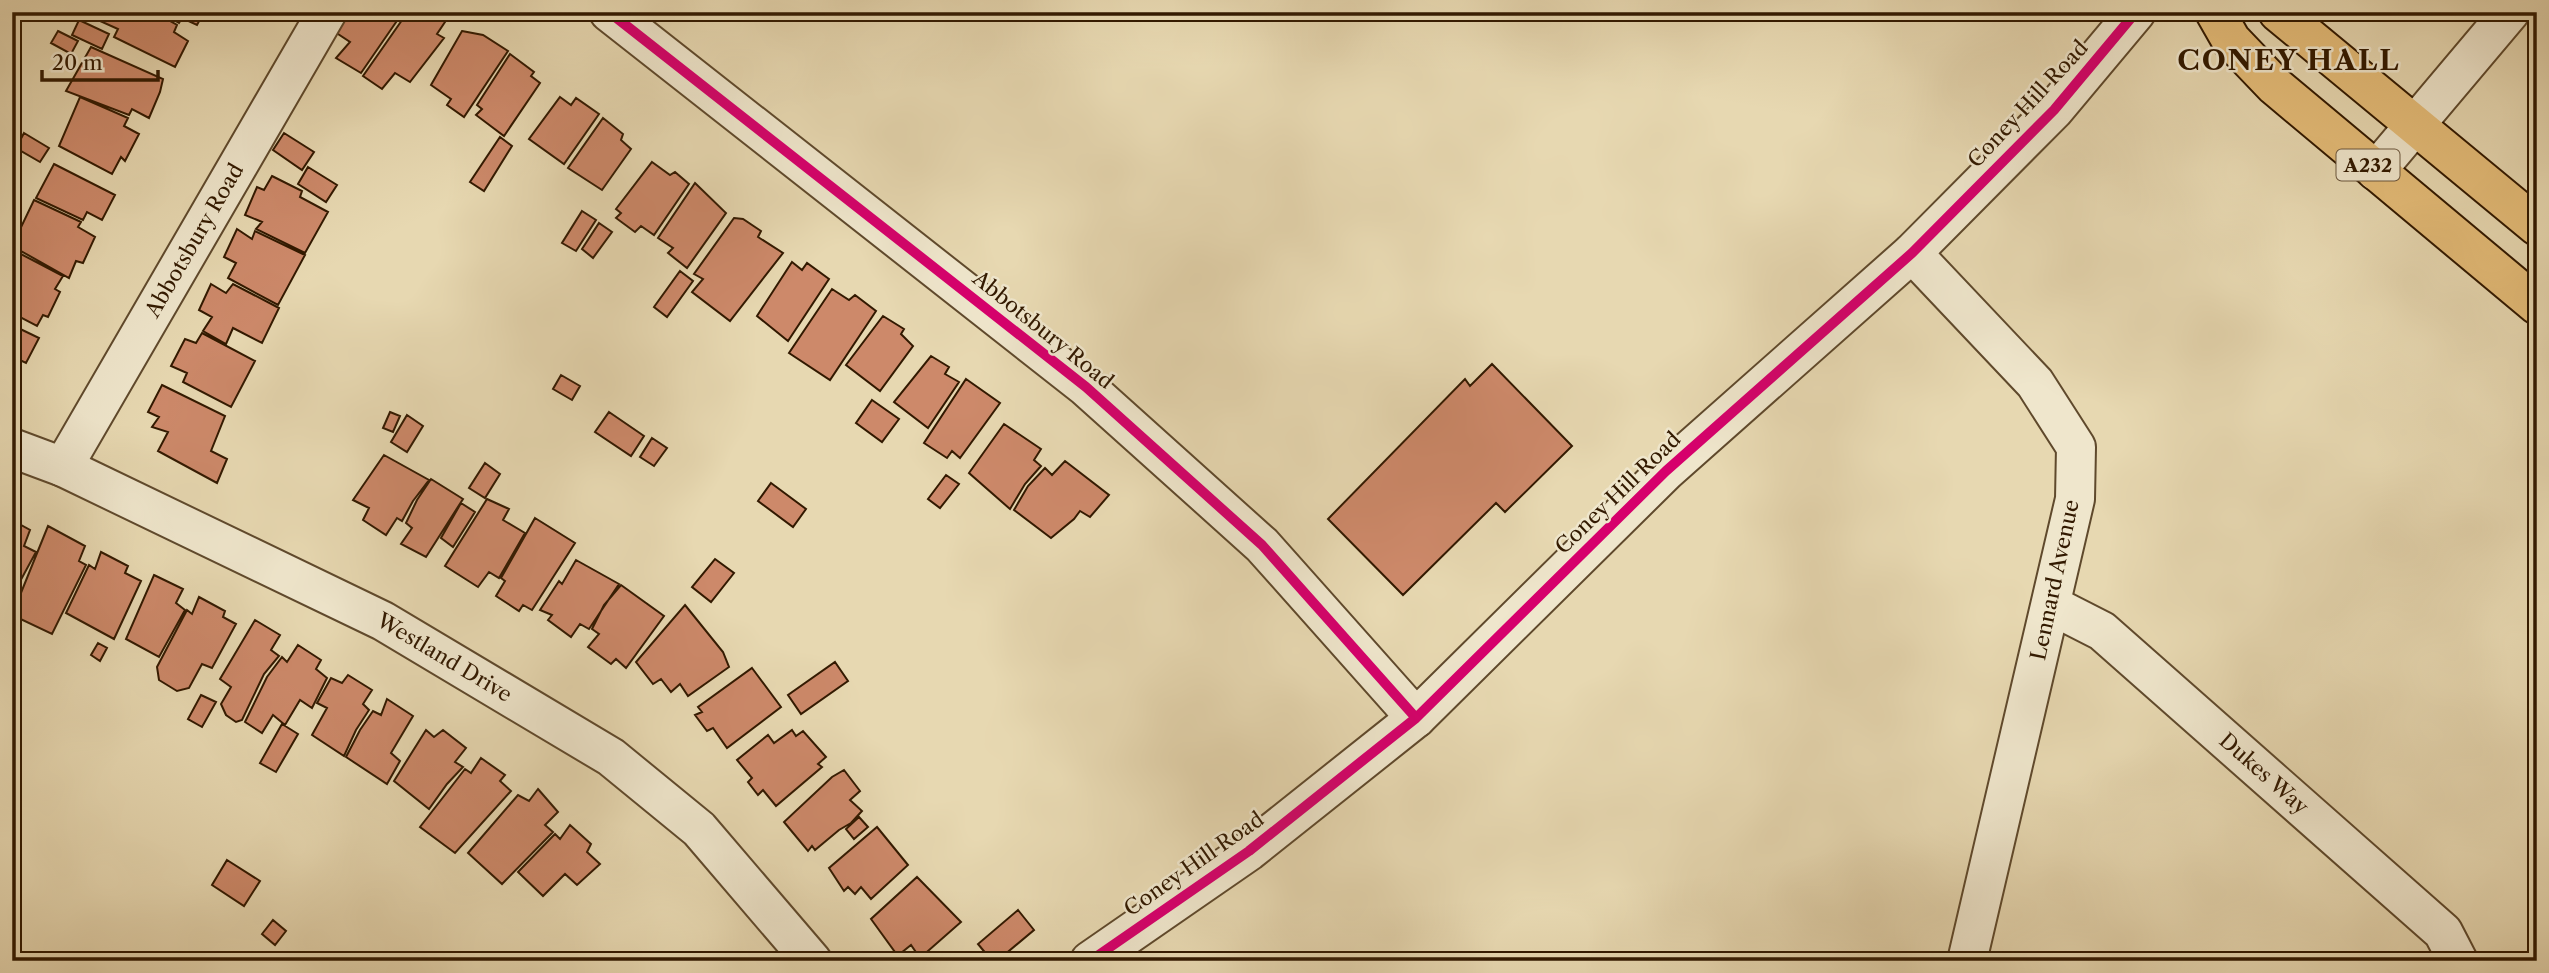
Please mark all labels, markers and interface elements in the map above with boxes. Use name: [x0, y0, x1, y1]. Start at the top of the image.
street label: Coney Hill Road: [1962, 35, 2093, 172]
scale bar: [42, 38, 158, 82]
district label: CONEY HALL: [2177, 43, 2401, 77]
text: 20 m: [52, 50, 103, 75]
road number: A232: [2336, 150, 2400, 181]
street label: Abbotsbury Road: [139, 159, 249, 322]
street label: Abbotsbury Road: [967, 265, 1119, 394]
street label: Coney Hill Road: [1550, 426, 1686, 559]
street label: Lennard Avenue: [2025, 497, 2084, 663]
street label: Westland Drive: [372, 607, 517, 707]
street label: Dukes Way: [2214, 727, 2314, 820]
street label: Coney Hill Road: [1119, 806, 1268, 921]

